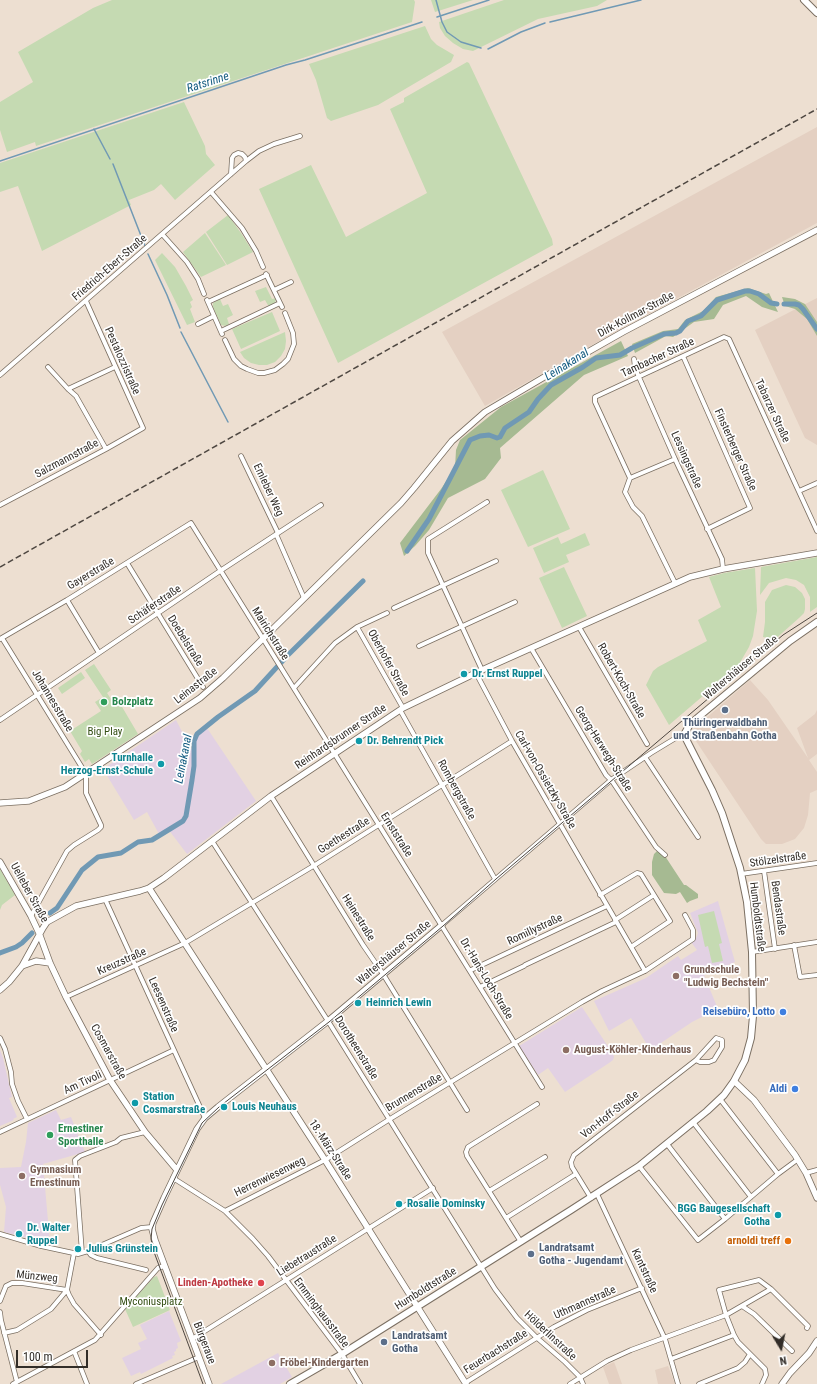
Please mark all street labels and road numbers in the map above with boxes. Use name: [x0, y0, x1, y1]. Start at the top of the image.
street label: Friedrich-Ebert-Straße: [70, 232, 150, 304]
street label: Dirk-Kollmar-Straße: [596, 289, 676, 341]
street label: Pestalozzistraße: [101, 325, 143, 397]
street label: Tambacher Straße: [619, 335, 697, 381]
street label: Tabarzer Straße: [752, 377, 792, 445]
street label: Finsterberger Straße: [711, 407, 759, 493]
street label: Lessingstraße: [668, 429, 704, 491]
street label: Salzmannstraße: [33, 437, 101, 481]
street label: Emleber Weg: [250, 462, 286, 518]
street label: Gayerstraße: [65, 555, 117, 593]
street label: Schäferstraße: [126, 583, 184, 627]
street label: Mairichstraße: [249, 605, 291, 663]
street label: Doebelstraße: [164, 613, 206, 669]
street label: Oberhofer Straße: [364, 627, 412, 699]
street label: Waltershäuser Straße: [701, 633, 781, 703]
street label: Robert-Koch-Straße: [594, 641, 648, 721]
street label: Leinastraße: [172, 665, 220, 707]
street label: Johannesstraße: [28, 668, 76, 734]
street label: Reinhardsbrunner Straße: [293, 702, 389, 772]
street label: Georg-Herwegh-Straße: [571, 704, 635, 794]
street label: Carl-von-Ossietzky-Straße: [511, 729, 579, 831]
street label: Rombergstraße: [434, 758, 478, 822]
street label: Ernststraße: [377, 810, 415, 860]
street label: Goethestraße: [316, 815, 372, 857]
street label: Stölzelstraße: [749, 850, 807, 870]
street label: Uelleber Straße: [7, 861, 51, 925]
street label: Bendastraße: [768, 880, 788, 936]
street label: Humboldtstraße: [746, 881, 768, 953]
street label: Heinestraße: [338, 892, 378, 944]
street label: Romillystraße: [505, 911, 565, 949]
street label: Waltershäuser Straße: [354, 918, 434, 988]
street label: Dr.-Hans-Loch-Straße: [457, 936, 515, 1022]
street label: Kreuzstraße: [96, 945, 148, 979]
street label: Leesenstraße: [145, 976, 181, 1034]
street label: Dorotheenstraße: [331, 1014, 381, 1082]
street label: Cosmarstraße: [87, 1022, 129, 1082]
street label: Am Tivoli: [62, 1068, 104, 1098]
street label: Brunnenstraße: [383, 1071, 445, 1115]
street label: Von-Hoff-Straße: [578, 1088, 642, 1142]
street label: 18.-März-Straße: [306, 1117, 354, 1183]
street label: Herrenwiesenweg: [232, 1154, 308, 1200]
street label: Liebetraustraße: [275, 1232, 339, 1280]
street label: Kantstraße: [628, 1247, 660, 1295]
street label: Humboldtstraße: [393, 1265, 459, 1313]
street label: Münzweg: [16, 1268, 58, 1286]
street label: Emminghausstraße: [291, 1276, 351, 1350]
street label: Uthmannstraße: [552, 1283, 618, 1323]
street label: Hölderlinstraße: [521, 1308, 579, 1364]
street label: Bürgeraue: [190, 1320, 218, 1366]
street label: Feuerbachstraße: [462, 1327, 530, 1377]

